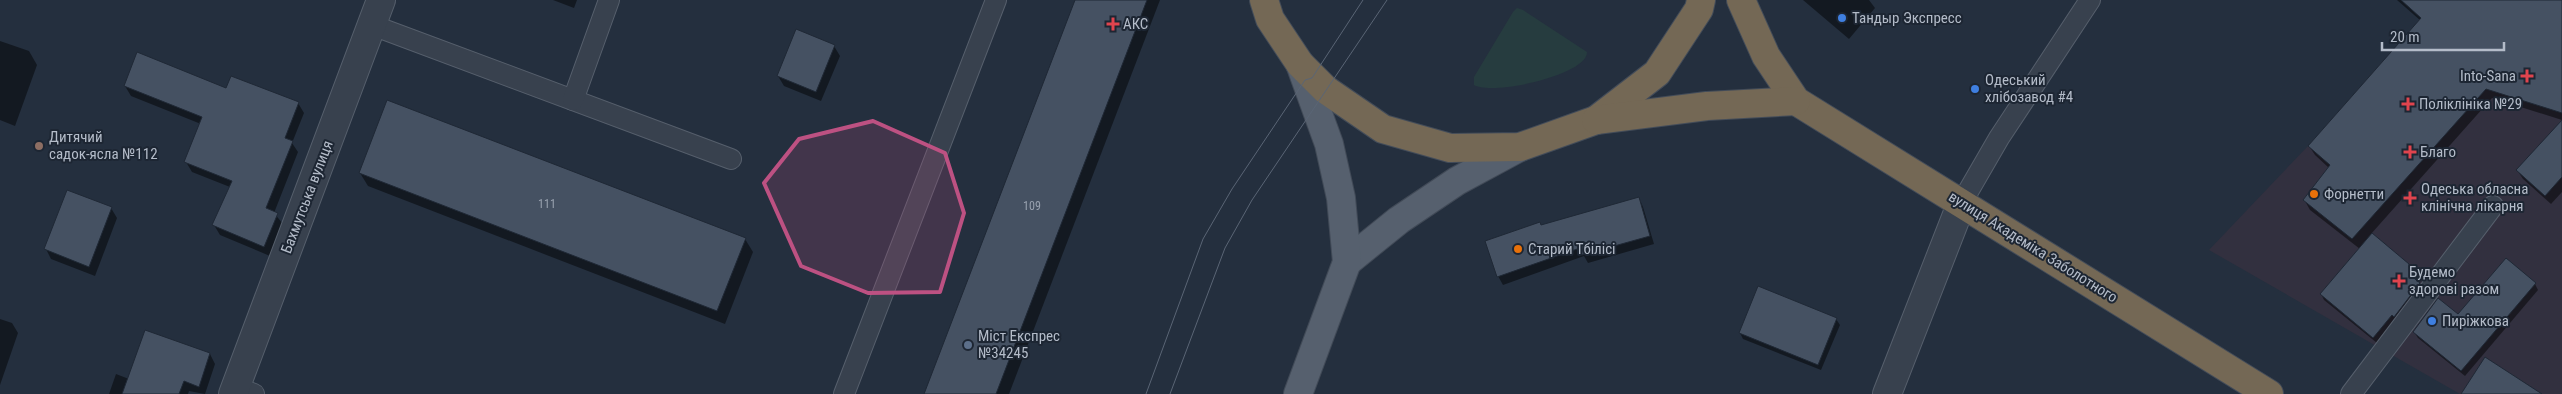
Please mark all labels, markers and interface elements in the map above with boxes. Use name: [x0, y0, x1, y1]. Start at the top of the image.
place label: Тандыр Экспресс: [1852, 9, 1962, 27]
marker: Тандыр Экспресс: [1836, 12, 1848, 24]
place label: АКС: [1123, 15, 1148, 33]
marker: АКС: [1107, 18, 1119, 30]
scale bar: [2382, 20, 2504, 52]
text: 20 m: [2390, 28, 2420, 46]
place label: Into-Sana: [2460, 67, 2516, 85]
marker: Into-Sana: [2520, 69, 2534, 83]
place label: Одеський хлібозавод #4: [1985, 71, 2073, 106]
marker: Одеський хлібозавод #4: [1969, 83, 1981, 95]
place label: Поліклініка №29: [2419, 95, 2522, 113]
marker: Поліклініка №29: [2401, 97, 2415, 111]
place label: Дитячий садок-ясла №112: [49, 128, 158, 163]
street label: Бахмутська вулиця: [277, 138, 337, 256]
marker: Дитячий садок-ясла №112: [33, 140, 45, 152]
place label: Благо: [2420, 143, 2456, 161]
marker: Благо: [2404, 146, 2416, 158]
place label: Одеська обласна клінічна лікарня: [2421, 180, 2528, 215]
place label: Форнетти: [2324, 185, 2384, 203]
street label: вулиця Академіка Заболотного: [1945, 188, 2121, 306]
marker: Форнетти: [2308, 188, 2320, 200]
marker: Одеська обласна клінічна лікарня: [2403, 191, 2417, 205]
house number: 111: [538, 197, 556, 211]
house number: 109: [1023, 199, 1041, 213]
place label: Старий Тбілісі: [1528, 240, 1616, 258]
marker: Старий Тбілісі: [1512, 243, 1524, 255]
place label: Будемо здорові разом: [2409, 263, 2499, 298]
marker: Будемо здорові разом: [2393, 275, 2405, 287]
place label: Пиріжкова: [2442, 312, 2509, 330]
marker: Пиріжкова: [2426, 315, 2438, 327]
place label: Міст Експрес №34245: [978, 327, 1060, 362]
marker: Міст Експрес №34245: [962, 339, 974, 351]

